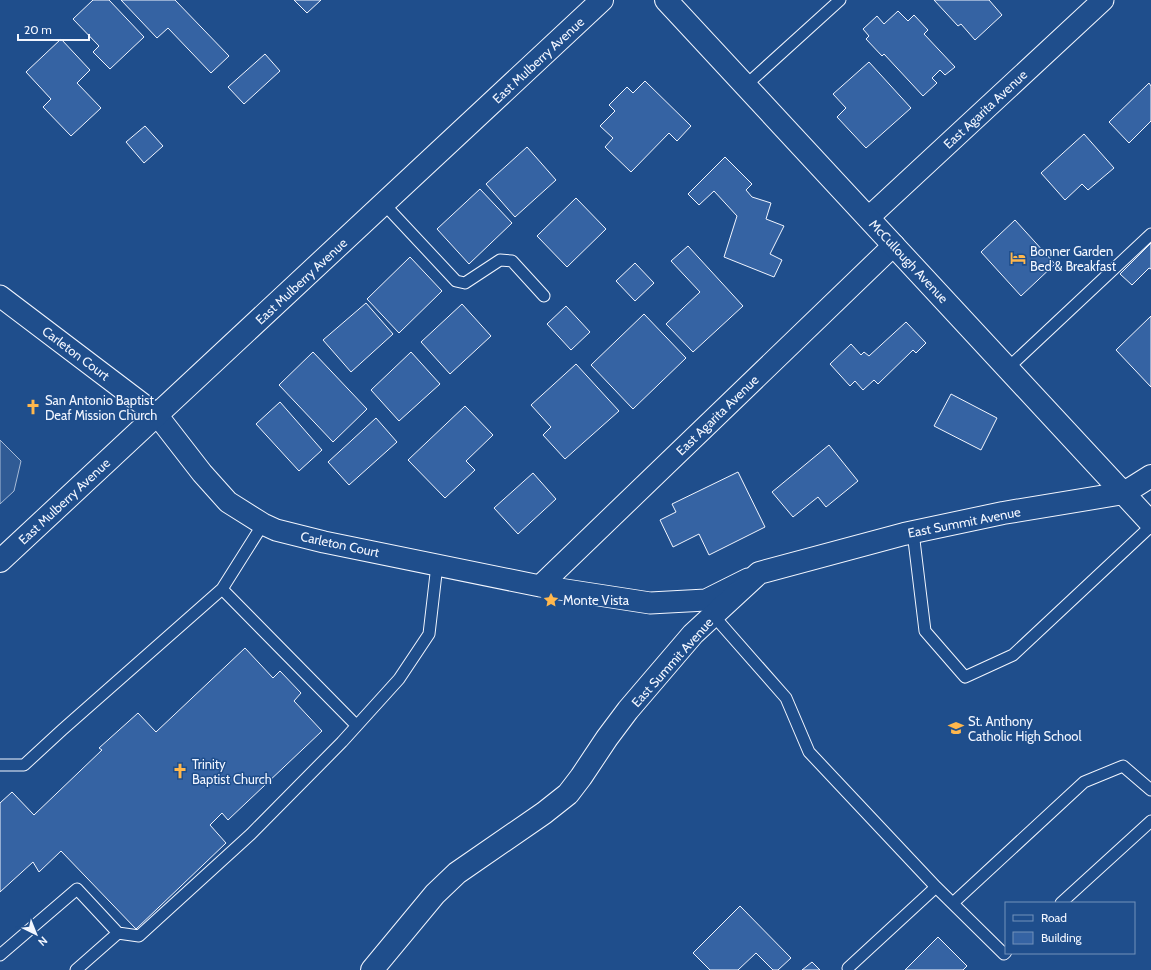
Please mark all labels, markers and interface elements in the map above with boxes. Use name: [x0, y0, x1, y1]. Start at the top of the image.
street label: East Mulberry Avenue: [489, 13, 587, 107]
scale bar: [18, 16, 89, 42]
text: 20 m: [24, 22, 52, 37]
street label: East Agarita Avenue: [940, 66, 1030, 152]
street label: McCullough Avenue: [866, 216, 952, 306]
street label: East Mulberry Avenue: [252, 234, 350, 328]
place label: Bonner Garden Bed & Breakfast: [1030, 243, 1117, 274]
hotel icon: Bonner Garden Bed & Breakfast: [1009, 249, 1027, 267]
street label: Carleton Court: [39, 323, 113, 384]
street label: East Agarita Avenue: [672, 371, 762, 458]
place label: San Antonio Baptist Deaf Mission Church: [45, 392, 157, 423]
church icon: San Antonio Baptist Deaf Mission Church: [24, 398, 42, 416]
street label: East Mulberry Avenue: [15, 454, 113, 548]
street label: East Summit Avenue: [906, 503, 1022, 541]
street label: Carleton Court: [299, 528, 381, 560]
place icon: Monte Vista: [542, 591, 560, 609]
place label: Monte Vista: [563, 592, 630, 608]
street label: East Summit Avenue: [628, 614, 716, 710]
place label: St. Anthony Catholic High School: [968, 713, 1082, 744]
school or university icon: St. Anthony Catholic High School: [947, 719, 965, 737]
place label: Trinity Baptist Church: [192, 756, 272, 787]
church icon: Trinity Baptist Church: [171, 762, 189, 780]
legend: [1005, 902, 1135, 954]
text: Road: [1041, 910, 1067, 925]
north arrow: [16, 914, 56, 954]
text: Building: [1041, 930, 1083, 945]
text: N: [35, 934, 50, 949]

